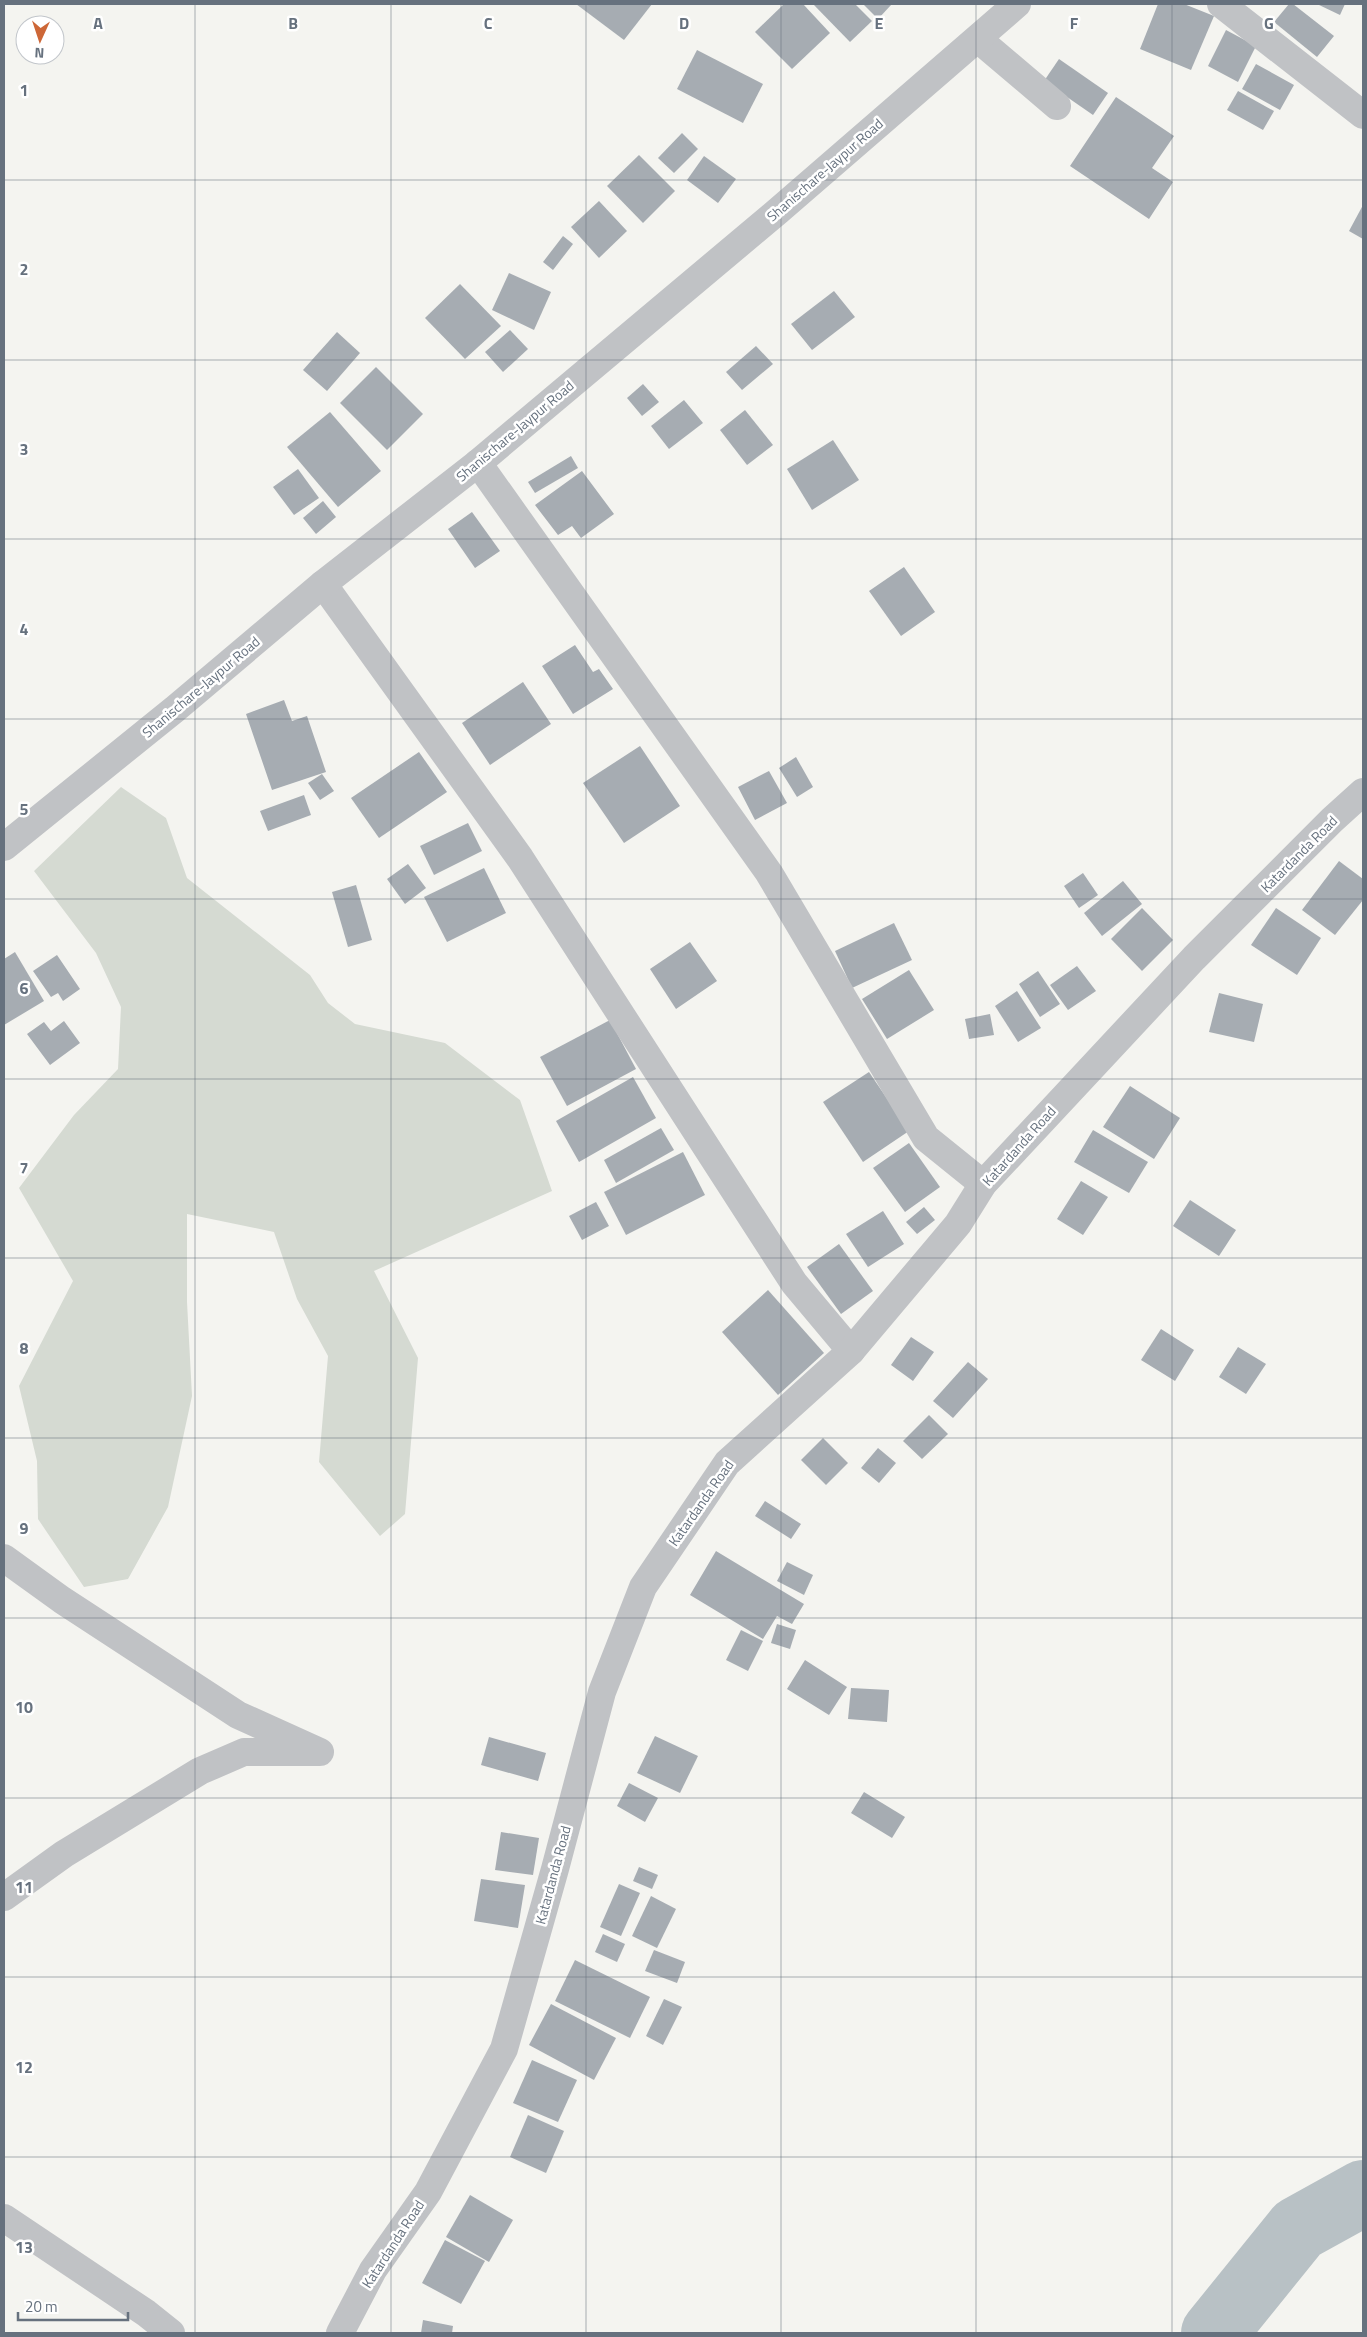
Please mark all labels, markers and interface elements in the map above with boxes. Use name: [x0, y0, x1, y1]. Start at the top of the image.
text: A: [93, 11, 103, 35]
text: B: [288, 11, 298, 35]
text: C: [484, 11, 493, 35]
text: D: [679, 11, 689, 35]
text: E: [875, 11, 884, 35]
text: F: [1070, 11, 1079, 35]
text: G: [1264, 11, 1274, 35]
north arrow: [15, 15, 65, 65]
text: N: [34, 43, 45, 64]
text: 1: [20, 78, 28, 102]
street label: Shanischare-Jaypur Road: [762, 113, 887, 226]
text: 2: [20, 257, 28, 281]
street label: Shanischare-Jaypur Road: [451, 375, 578, 486]
text: 3: [20, 437, 28, 461]
text: 4: [20, 617, 29, 641]
street label: Shanischare-Jaypur Road: [137, 631, 264, 742]
text: 5: [20, 797, 29, 821]
street label: Katardanda Road: [1255, 810, 1342, 897]
text: 6: [20, 976, 29, 1000]
street label: Katardanda Road: [977, 1101, 1060, 1190]
text: 7: [20, 1156, 28, 1180]
text: 8: [20, 1336, 29, 1360]
street label: Katardanda Road: [663, 1455, 738, 1550]
text: 9: [20, 1516, 29, 1540]
text: 10: [15, 1695, 33, 1719]
street label: Katardanda Road: [529, 1823, 576, 1927]
text: 11: [15, 1875, 33, 1899]
text: 12: [15, 2055, 33, 2079]
street label: Katardanda Road: [356, 2196, 429, 2292]
text: 13: [15, 2235, 33, 2259]
scale bar: [18, 2290, 128, 2322]
text: 20 m: [25, 2295, 58, 2318]

